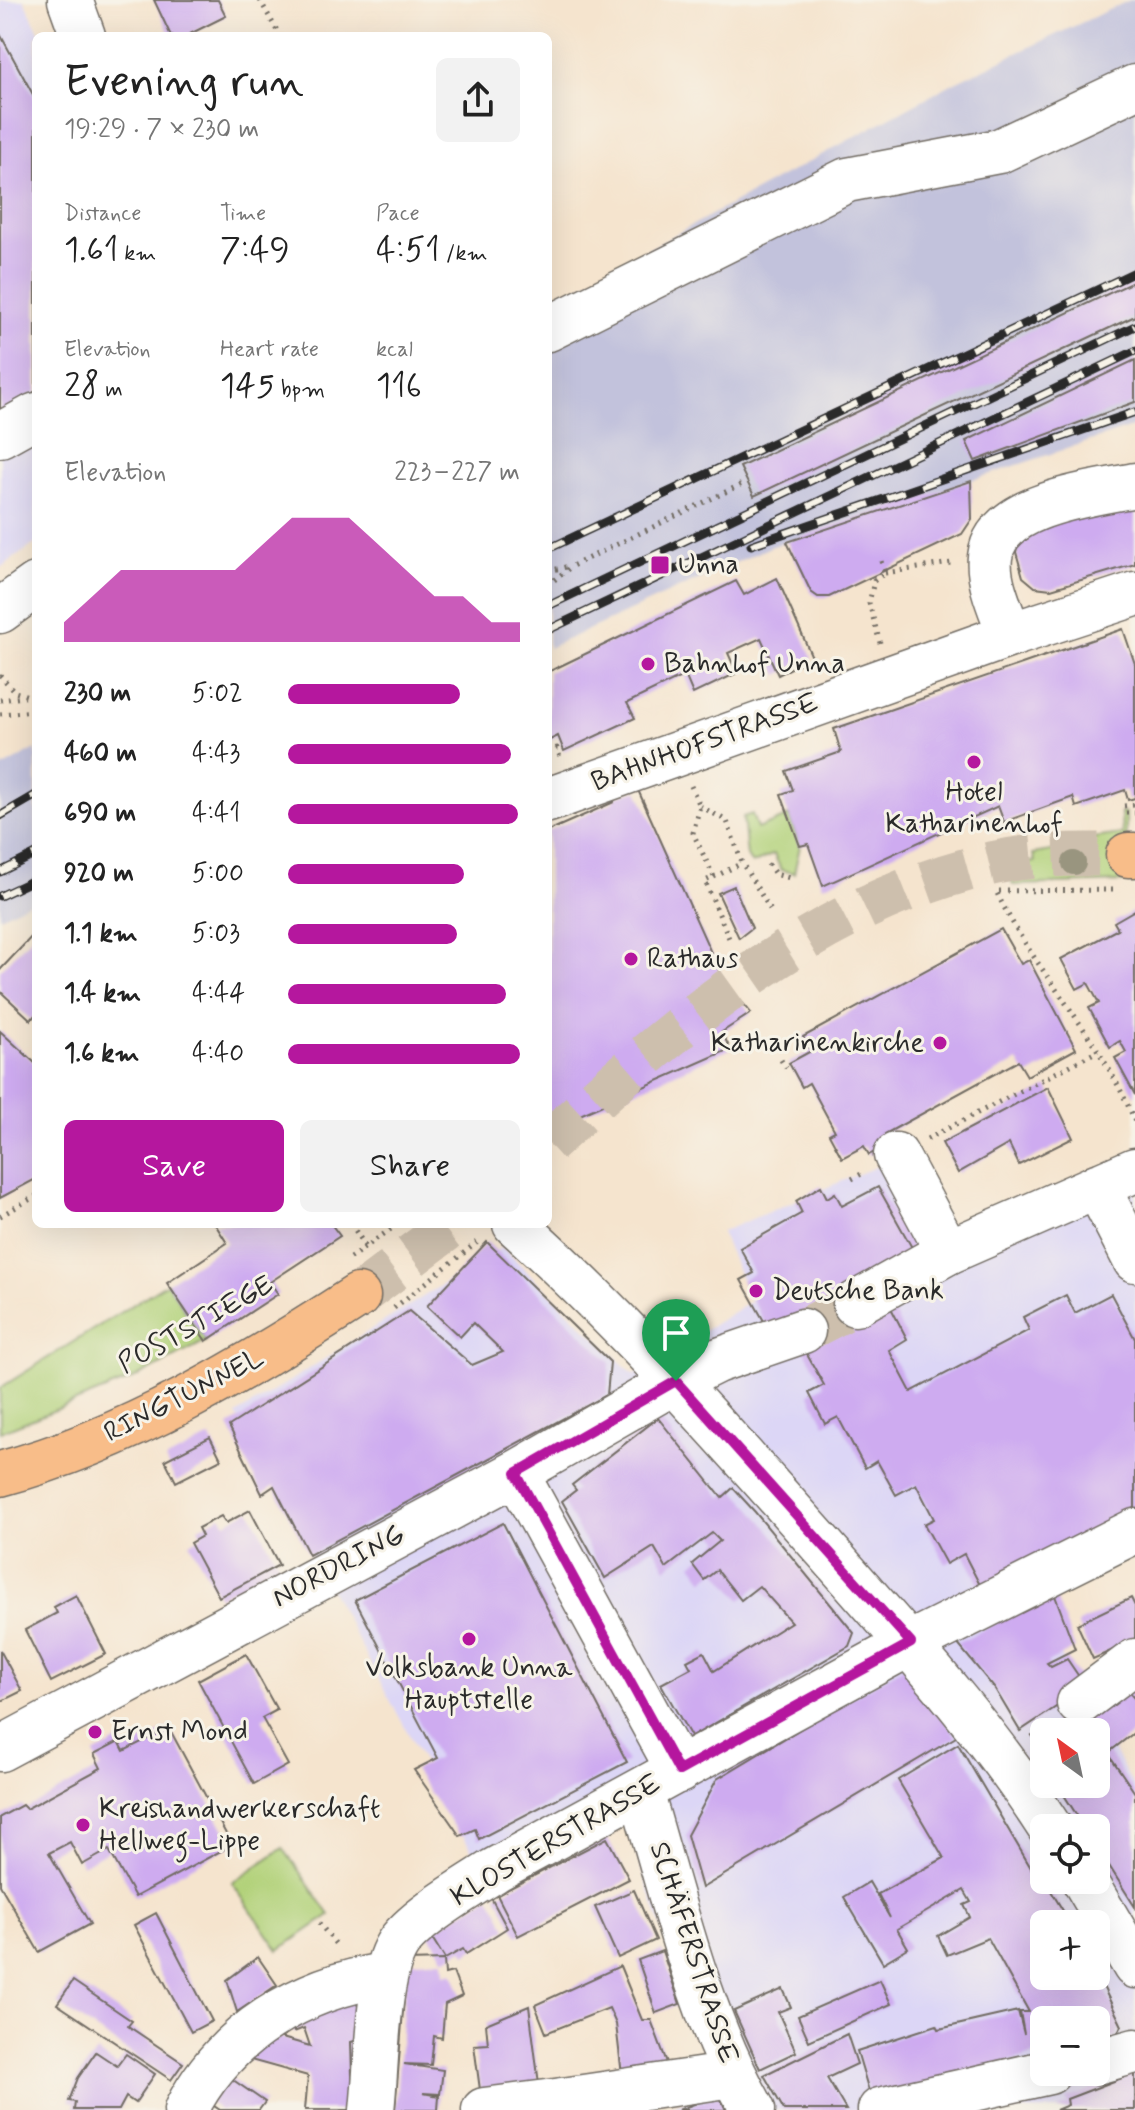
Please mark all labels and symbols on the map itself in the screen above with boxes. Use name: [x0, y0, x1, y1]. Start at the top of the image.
place label: Unna: [678, 547, 739, 584]
marker: Unna: [649, 554, 671, 576]
place label: Bahnhof Unna: [664, 646, 845, 683]
marker: Bahnhof Unna: [639, 655, 657, 673]
street label: BAHNHOFSTRASSE: [586, 685, 824, 801]
marker: Hotel Katharinenhof: [965, 753, 983, 771]
place label: Hotel Katharinenhof: [885, 774, 1063, 843]
place label: Rathaus: [647, 941, 738, 978]
marker: Rathaus: [622, 950, 640, 968]
place label: Katharinenkirche: [711, 1025, 924, 1062]
marker: Katharinenkirche: [931, 1034, 949, 1052]
street label: POSTSTIEGE: [112, 1267, 280, 1383]
place label: Deutsche Bank: [772, 1273, 944, 1310]
marker: Deutsche Bank: [747, 1282, 765, 1300]
pin: [642, 1299, 710, 1381]
street label: RINGTUNNEL: [98, 1340, 271, 1452]
street label: NORDRING: [266, 1517, 412, 1617]
marker: Volksbank Unna Hauptstelle: [460, 1630, 478, 1648]
place label: Volksbank Unna Hauptstelle: [365, 1650, 573, 1719]
place label: Ernst Mond: [111, 1714, 248, 1751]
north arrow: [1030, 1718, 1110, 1798]
marker: Ernst Mond: [86, 1723, 104, 1741]
street label: KLOSTERSTRASSE: [444, 1766, 668, 1916]
place label: Kreishandwerkerschaft Hellweg-Lippe: [99, 1791, 380, 1863]
marker: Kreishandwerkerschaft Hellweg-Lippe: [74, 1816, 92, 1834]
street label: SCHÄFERSTRASSE: [640, 1837, 746, 2069]

